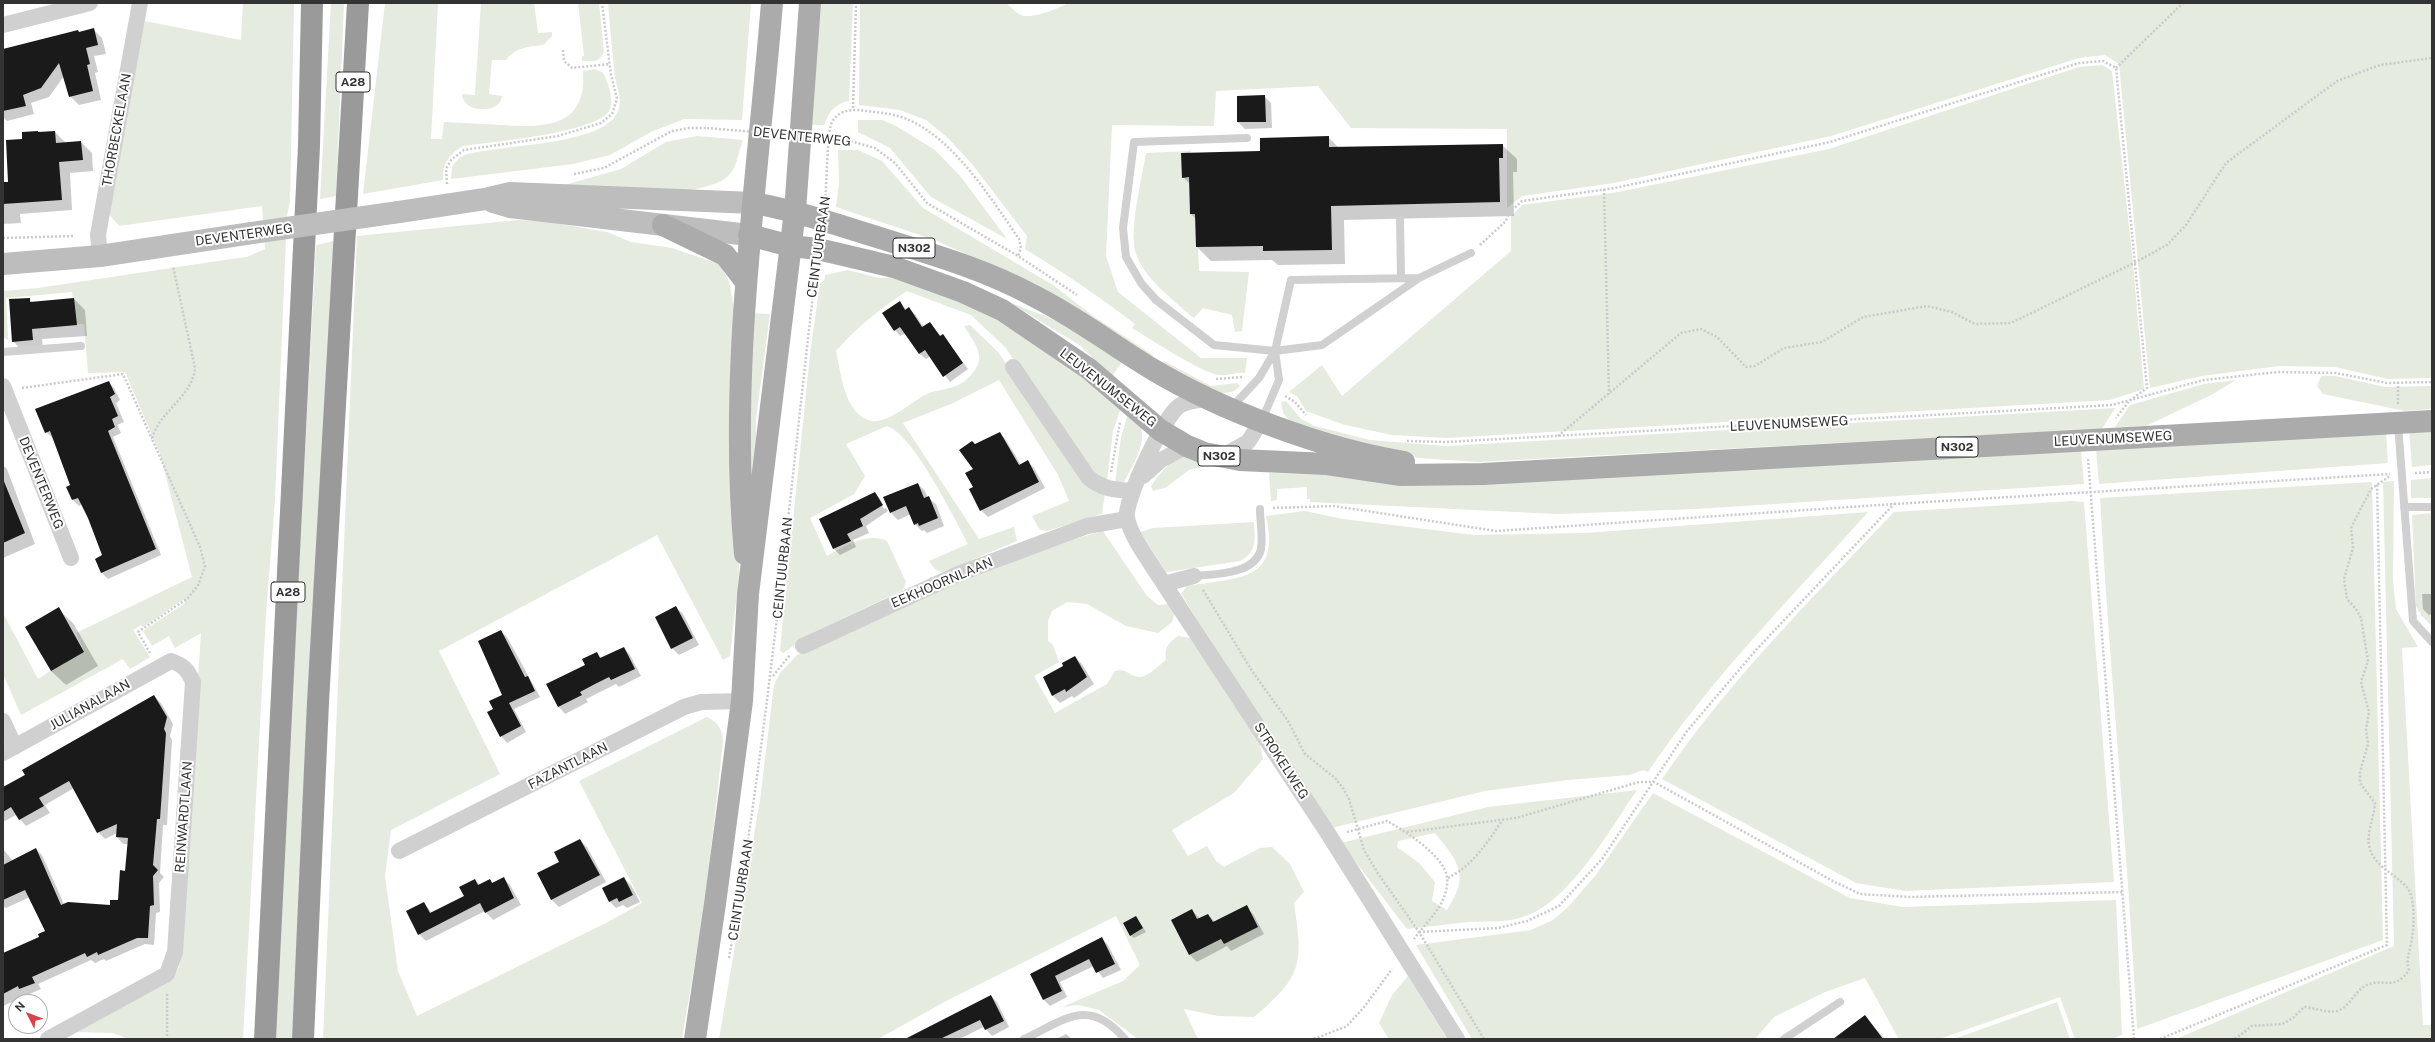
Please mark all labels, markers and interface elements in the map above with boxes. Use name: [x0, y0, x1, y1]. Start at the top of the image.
street label: THORBECKELAAN: [99, 72, 135, 188]
road number: A28: [336, 72, 370, 92]
street label: DEVENTERWEG: [752, 124, 852, 150]
street label: CEINTUURBAAN: [804, 195, 834, 299]
street label: DEVENTERWEG: [194, 220, 294, 250]
road number: N302: [893, 238, 935, 258]
street label: LEUVENUMSEWEG: [1056, 345, 1160, 431]
street label: LEUVENUMSEWEG: [1729, 413, 1849, 435]
street label: LEUVENUMSEWEG: [2053, 428, 2173, 450]
street label: DEVENTERWEG: [15, 435, 67, 531]
road number: N302: [1936, 437, 1978, 457]
road number: N302: [1198, 446, 1240, 466]
street label: CEINTUURBAAN: [770, 516, 796, 620]
street label: EEKHOORNLAAN: [889, 555, 995, 611]
road number: A28: [271, 582, 305, 602]
street label: JULIANALAAN: [47, 676, 133, 734]
street label: STROKELWEG: [1250, 720, 1312, 802]
street label: FAZANTLAAN: [526, 739, 610, 793]
street label: REINWARDTLAAN: [172, 761, 196, 873]
street label: CEINTUURBAAN: [725, 838, 757, 942]
north arrow: [8, 994, 48, 1034]
text: N: [12, 999, 27, 1014]

